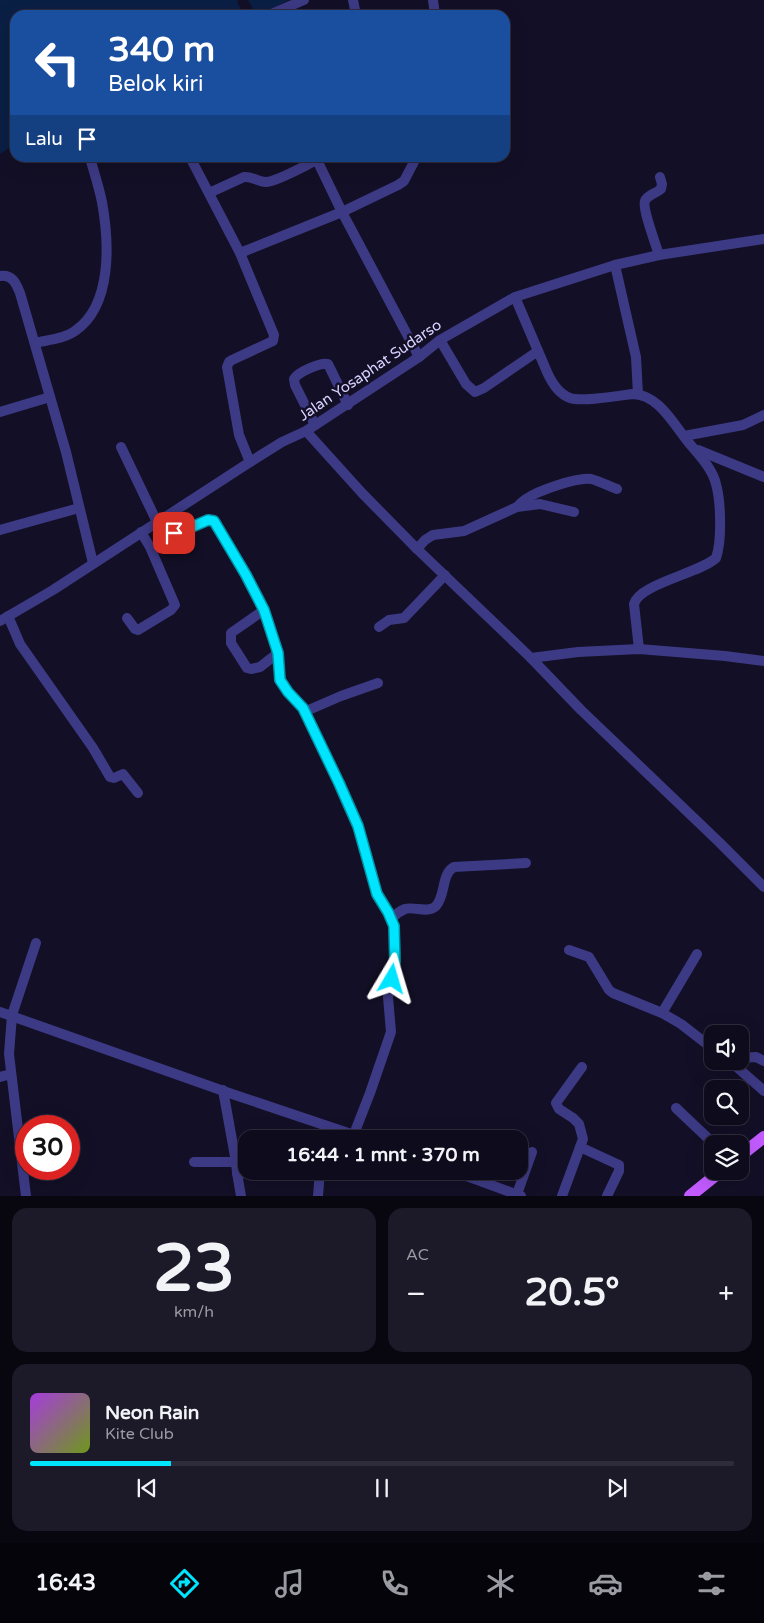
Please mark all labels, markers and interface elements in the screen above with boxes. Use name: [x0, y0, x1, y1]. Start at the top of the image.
text: 340 m: [108, 29, 215, 71]
icon: left: [25, 30, 90, 95]
text: Belok kiri: [108, 71, 204, 97]
icon: arrive: [73, 125, 101, 153]
text: Lalu: [25, 128, 63, 150]
street label: Jalan Yosaphat Sudarso: [295, 315, 445, 425]
pin: [153, 512, 195, 554]
icon: arrive: [160, 519, 188, 547]
position arrow: [365, 952, 417, 1004]
map controls: [704, 1025, 749, 1180]
button: sound: [704, 1025, 749, 1070]
button: search: [704, 1080, 749, 1125]
speed limit sign: 30: [15, 1115, 80, 1180]
button: layers: [704, 1135, 749, 1180]
text: 16:44 · 1 mnt · 370 m: [286, 1144, 480, 1166]
text: 23: [153, 1230, 235, 1309]
text: AC: [406, 1245, 429, 1265]
text: 20.5°: [525, 1270, 620, 1316]
text: −: [406, 1277, 426, 1311]
text: +: [718, 1277, 734, 1311]
text: km/h: [174, 1302, 214, 1322]
text: Neon Rain: [105, 1402, 199, 1424]
text: Kite Club: [105, 1424, 174, 1444]
icon: previous: [133, 1474, 161, 1502]
icon: pause: [368, 1474, 396, 1502]
icon: next: [603, 1474, 631, 1502]
icon: directions: [167, 1566, 202, 1601]
icon: music: [272, 1566, 307, 1601]
icon: phone: [377, 1566, 412, 1601]
icon: climate: [483, 1566, 518, 1601]
icon: car: [588, 1566, 623, 1601]
icon: filters: [694, 1566, 729, 1601]
text: 16:43: [35, 1570, 96, 1596]

